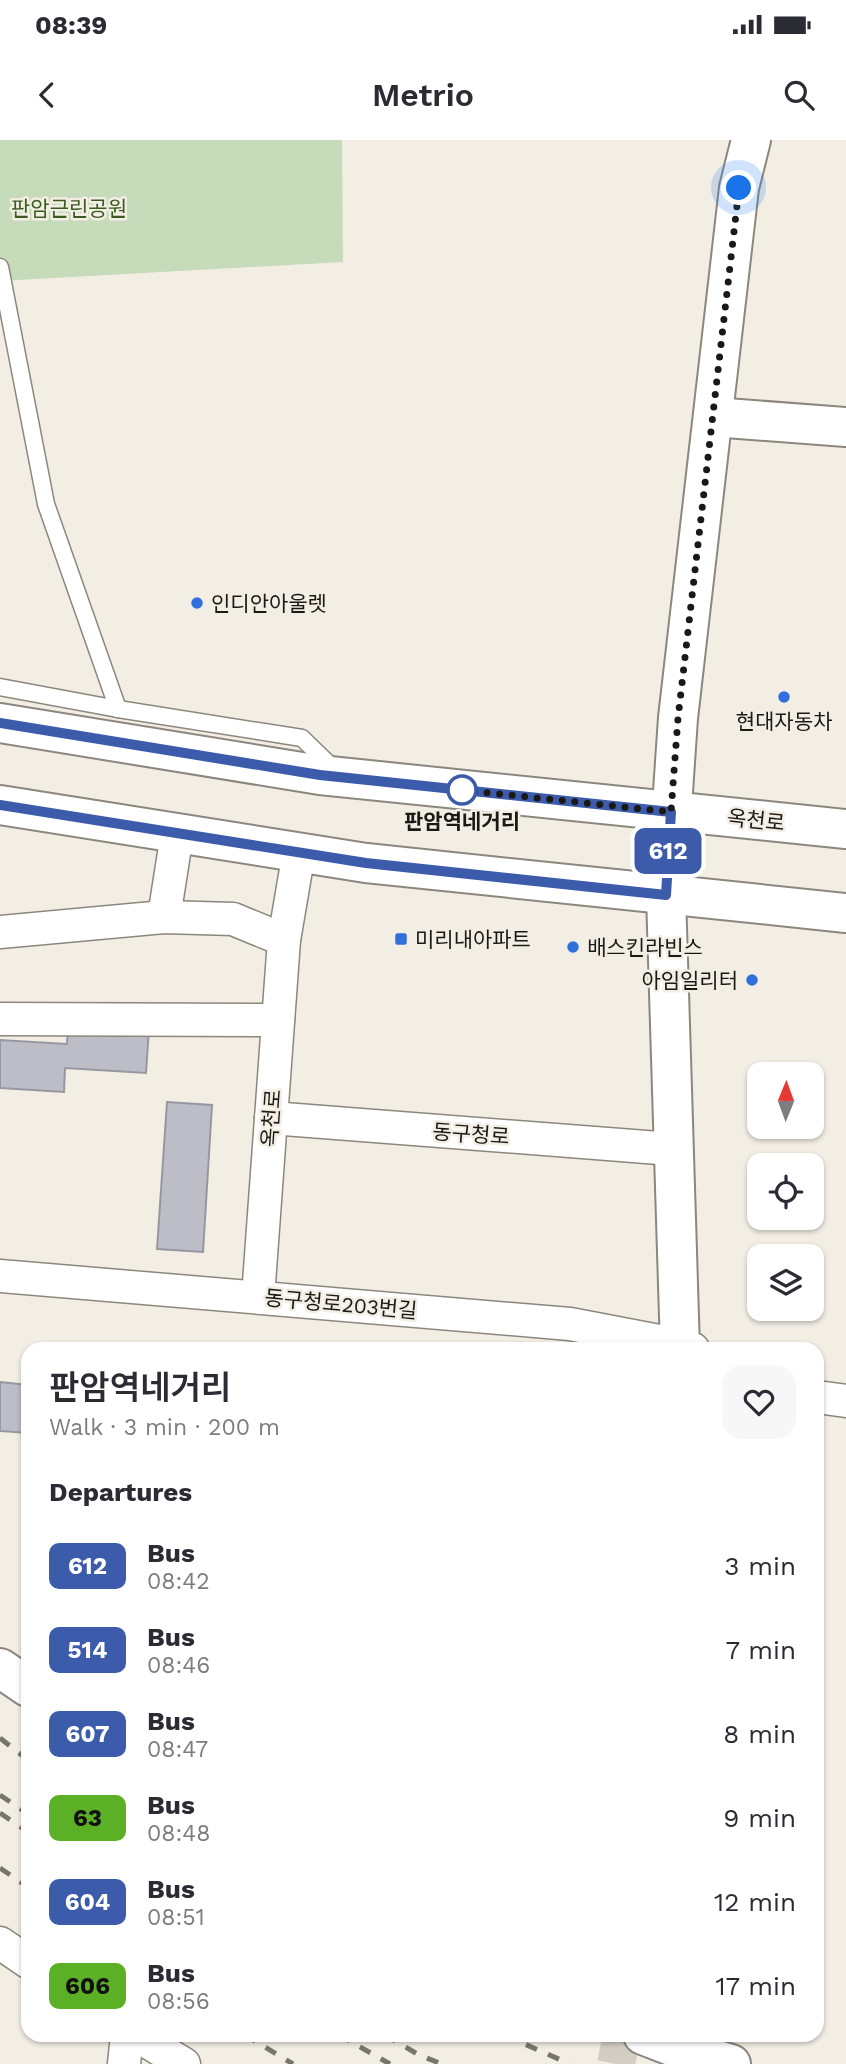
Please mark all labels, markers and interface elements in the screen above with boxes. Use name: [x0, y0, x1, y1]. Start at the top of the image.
text: 08:39: [35, 10, 107, 40]
icon: back: [28, 76, 66, 114]
text: Metrio: [372, 76, 474, 114]
icon: search: [780, 76, 818, 114]
your location: [721, 170, 756, 205]
park label: 판암근린공원: [11, 196, 127, 221]
place label: 인디안아울렛: [211, 591, 327, 616]
marker: 인디안아울렛: [189, 595, 205, 611]
marker: 현대자동차: [776, 689, 792, 705]
place label: 현대자동차: [736, 709, 832, 734]
marker: 판암역네거리: [447, 775, 477, 805]
street label: 옥천로: [726, 805, 786, 835]
place label: 판암역네거리: [404, 809, 520, 834]
line badge: 612: [628, 828, 708, 874]
text: 612: [649, 837, 688, 865]
place label: 미리내아파트: [415, 927, 531, 952]
marker: 미리내아파트: [393, 931, 409, 947]
place label: 배스킨라빈스: [587, 935, 703, 960]
marker: 배스킨라빈스: [565, 939, 581, 955]
place label: 아임일리터: [641, 968, 738, 993]
marker: 아임일리터: [744, 972, 760, 988]
north arrow: [747, 1062, 824, 1139]
map controls: [747, 1062, 824, 1321]
street label: 옥천로: [257, 1088, 285, 1148]
street label: 동구청로: [432, 1119, 510, 1149]
button: locate: [747, 1153, 824, 1230]
button: layers: [747, 1244, 824, 1321]
street label: 동구청로203번길: [264, 1285, 418, 1323]
button: heart: [722, 1365, 796, 1439]
text: 판암역네거리: [49, 1368, 231, 1407]
text: Walk · 3 min · 200 m: [49, 1414, 280, 1441]
text: Departures: [49, 1477, 192, 1507]
text: Bus: [147, 1538, 195, 1568]
text: 3 min: [724, 1551, 796, 1581]
text: 612: [68, 1552, 107, 1580]
text: 08:42: [147, 1568, 210, 1595]
text: Bus: [147, 1622, 195, 1652]
text: 7 min: [726, 1635, 796, 1665]
text: 514: [68, 1636, 107, 1664]
text: 08:46: [147, 1652, 210, 1679]
text: Bus: [147, 1706, 195, 1736]
text: 8 min: [723, 1719, 796, 1749]
text: 607: [65, 1720, 110, 1748]
text: 08:47: [147, 1736, 208, 1763]
text: Bus: [147, 1790, 195, 1820]
text: 9 min: [723, 1803, 796, 1833]
text: 63: [73, 1804, 102, 1832]
text: 08:48: [147, 1820, 211, 1847]
text: Bus: [147, 1874, 195, 1904]
text: 12 min: [714, 1887, 796, 1917]
text: 604: [65, 1888, 110, 1916]
text: 08:51: [147, 1904, 205, 1931]
text: Bus: [147, 1958, 195, 1988]
text: 17 min: [715, 1971, 796, 2001]
text: 606: [65, 1972, 110, 2000]
text: 08:56: [147, 1988, 210, 2015]

